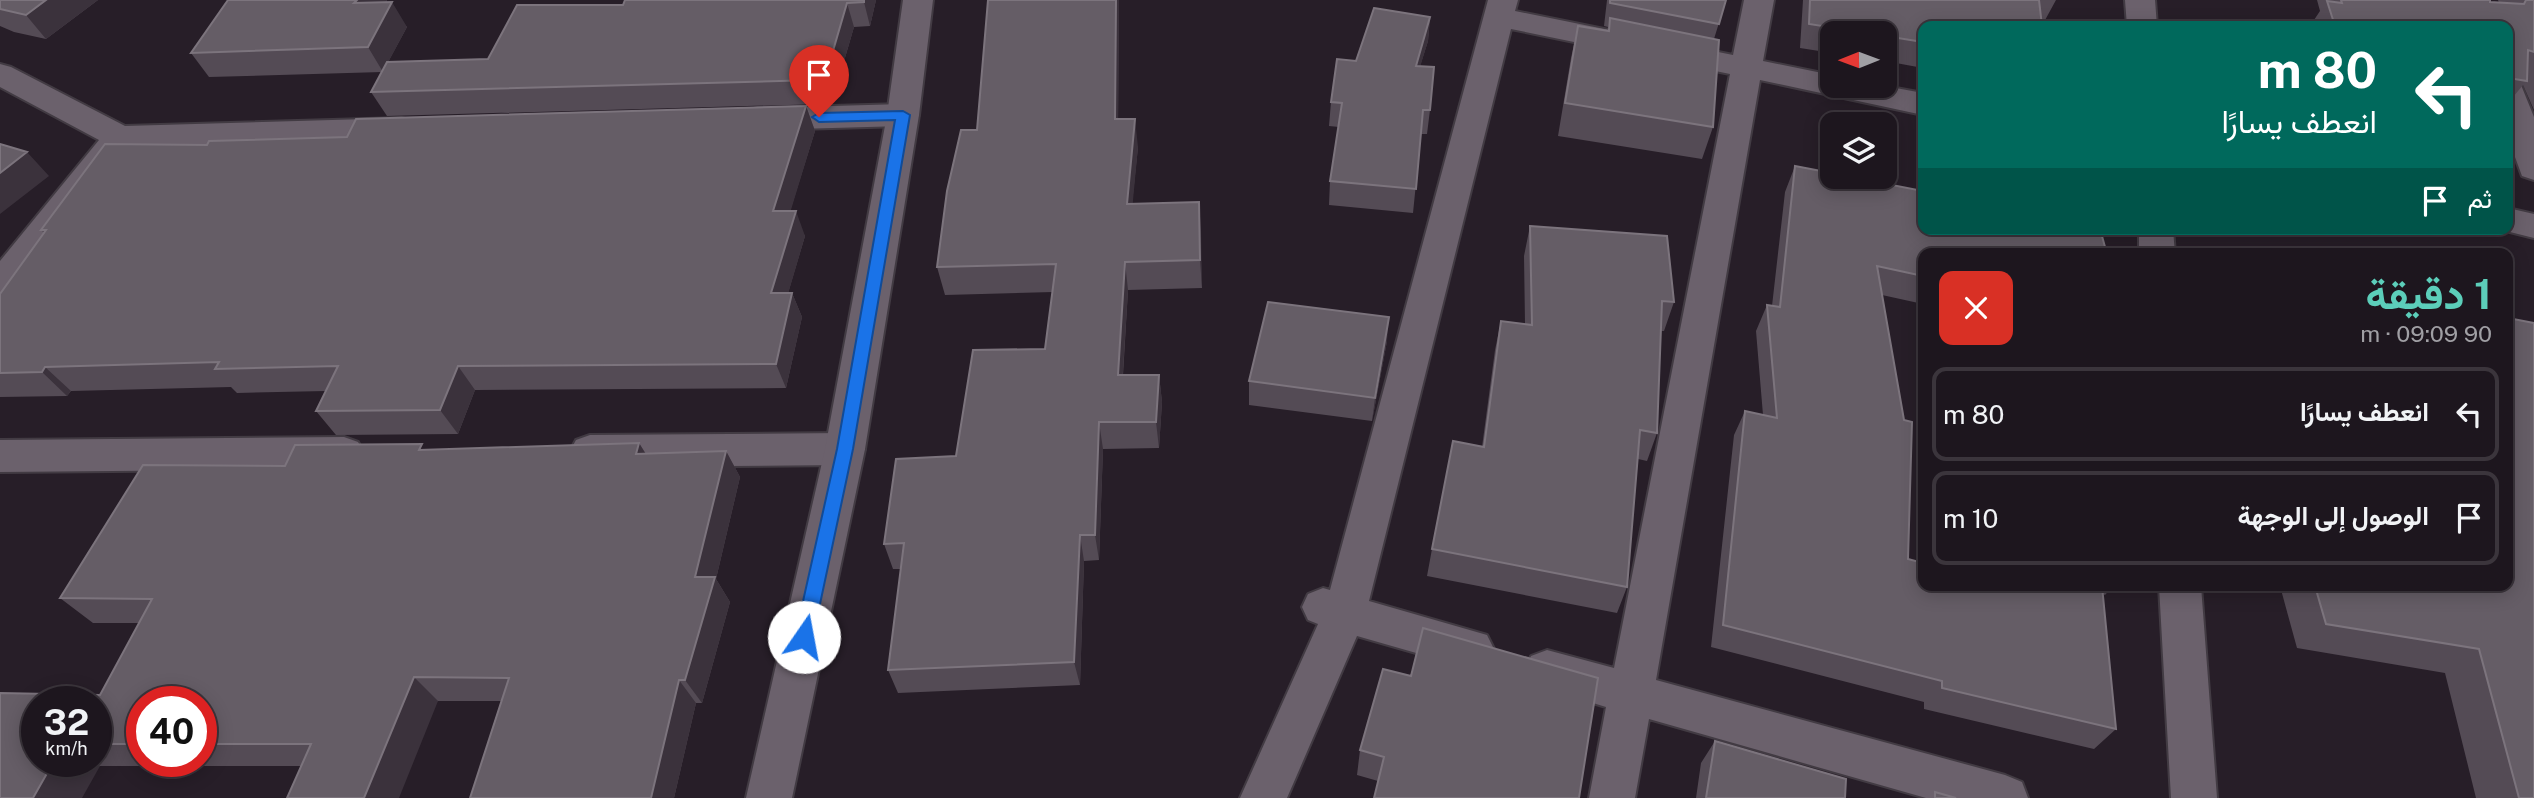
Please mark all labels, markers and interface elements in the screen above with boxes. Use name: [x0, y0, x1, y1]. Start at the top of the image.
north arrow: [1820, 21, 1897, 98]
map controls: [1820, 21, 1897, 189]
text: 80 m: [2258, 41, 2377, 99]
pin: [789, 45, 849, 117]
icon: left: [2401, 49, 2492, 140]
icon: arrive: [800, 56, 838, 94]
text: انعطف يسارًا: [2221, 103, 2377, 140]
button: layers: [1820, 112, 1897, 189]
icon: arrive: [2416, 182, 2454, 220]
text: ثم: [2468, 183, 2492, 214]
text: 1 دقيقة: [2366, 269, 2492, 318]
button: close: [1939, 271, 2013, 345]
text: 90 m · 09:09: [2360, 320, 2492, 347]
icon: left: [2450, 395, 2488, 433]
text: انعطف يسارًا: [2300, 396, 2429, 427]
text: 80 m: [1943, 399, 2004, 430]
icon: arrive: [2450, 499, 2488, 537]
text: الوصول إلى الوجهة: [2238, 500, 2429, 531]
text: 10 m: [1943, 503, 1998, 534]
position arrow: [767, 600, 841, 674]
speed limit sign: 40: [126, 686, 217, 777]
text: 32: [44, 702, 89, 743]
text: km/h: [45, 738, 88, 759]

